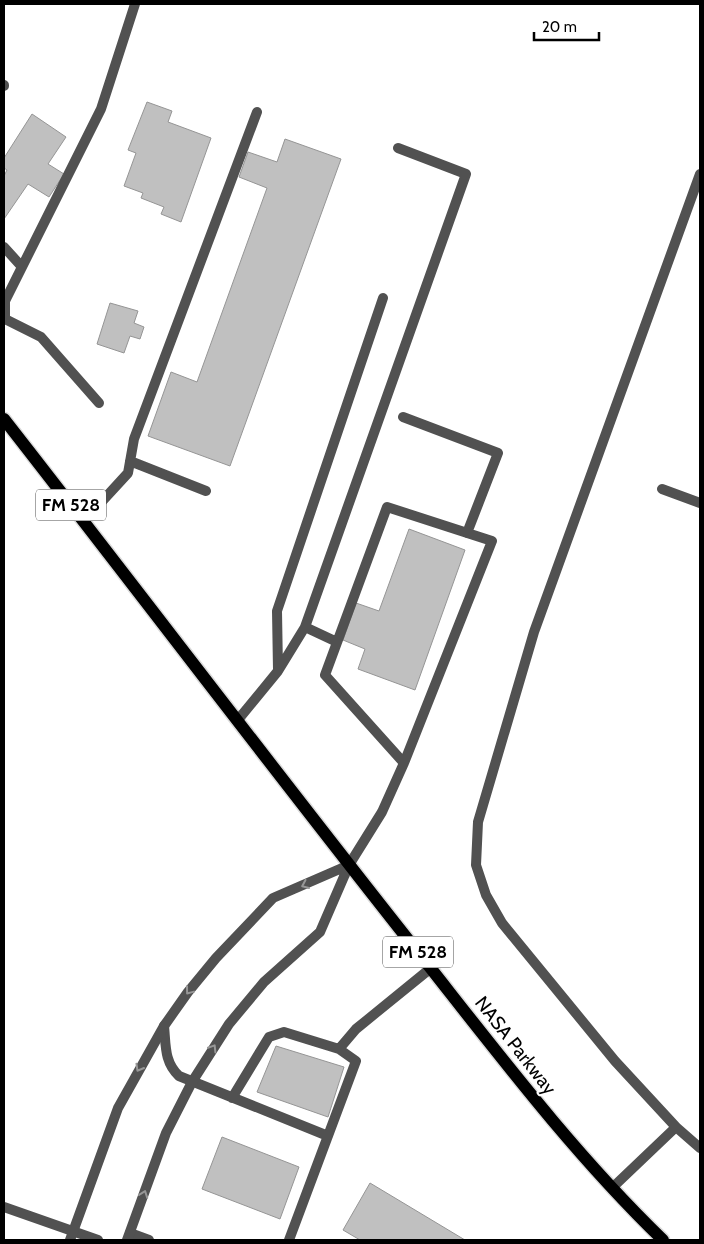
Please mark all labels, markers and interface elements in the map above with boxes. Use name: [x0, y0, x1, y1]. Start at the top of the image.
scale bar: [534, 10, 599, 42]
text: 20 m: [542, 18, 577, 36]
road number: FM 528: [36, 490, 106, 520]
one-way arrow: [301, 878, 310, 889]
road number: FM 528: [383, 936, 453, 968]
one-way arrow: [187, 985, 195, 994]
street label: NASA Parkway: [470, 992, 561, 1099]
one-way arrow: [207, 1045, 217, 1054]
one-way arrow: [136, 1063, 146, 1072]
one-way arrow: [138, 1191, 148, 1199]

